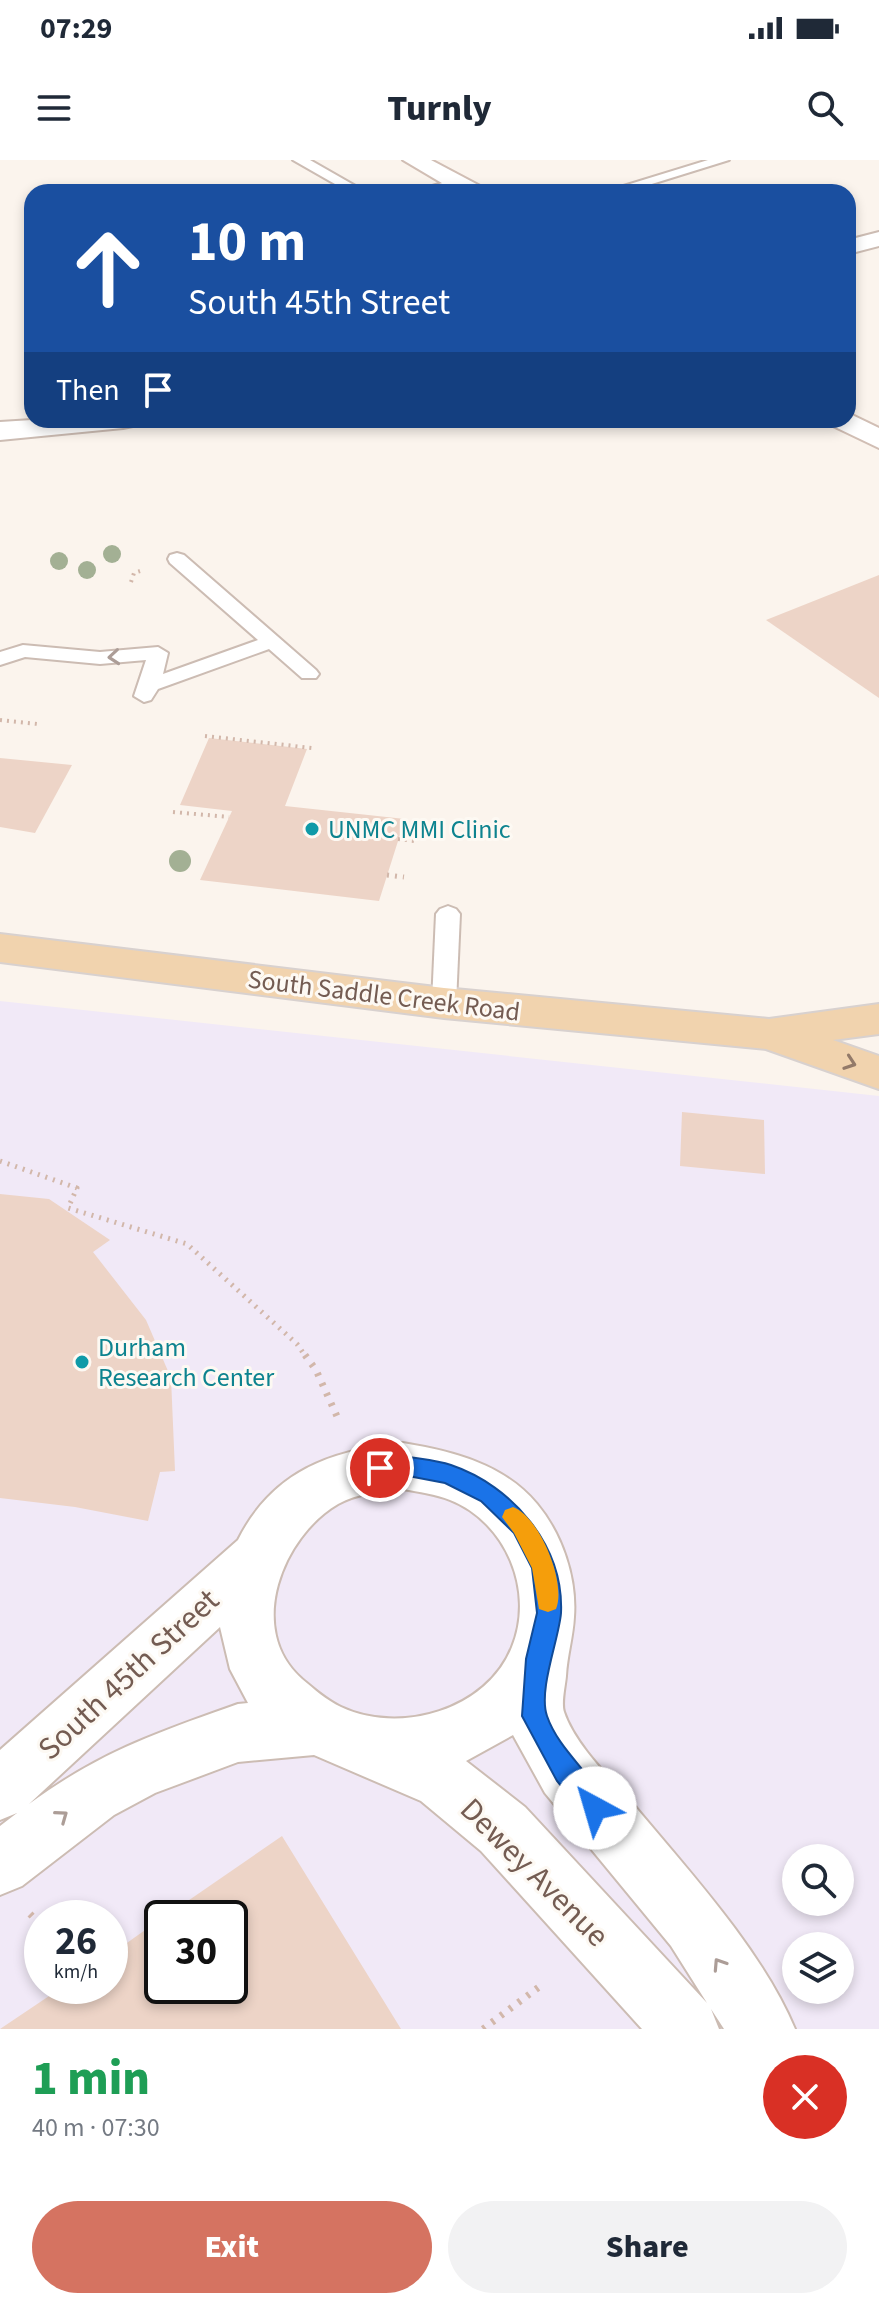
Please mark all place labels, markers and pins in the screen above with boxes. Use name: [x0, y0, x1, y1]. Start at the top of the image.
place label: UNMC MMI Clinic: [328, 811, 511, 848]
marker: UNMC MMI Clinic: [303, 820, 321, 838]
place label: Durham Research Center: [98, 1329, 275, 1396]
marker: Durham Research Center: [73, 1353, 91, 1371]
pin: [346, 1434, 414, 1502]

